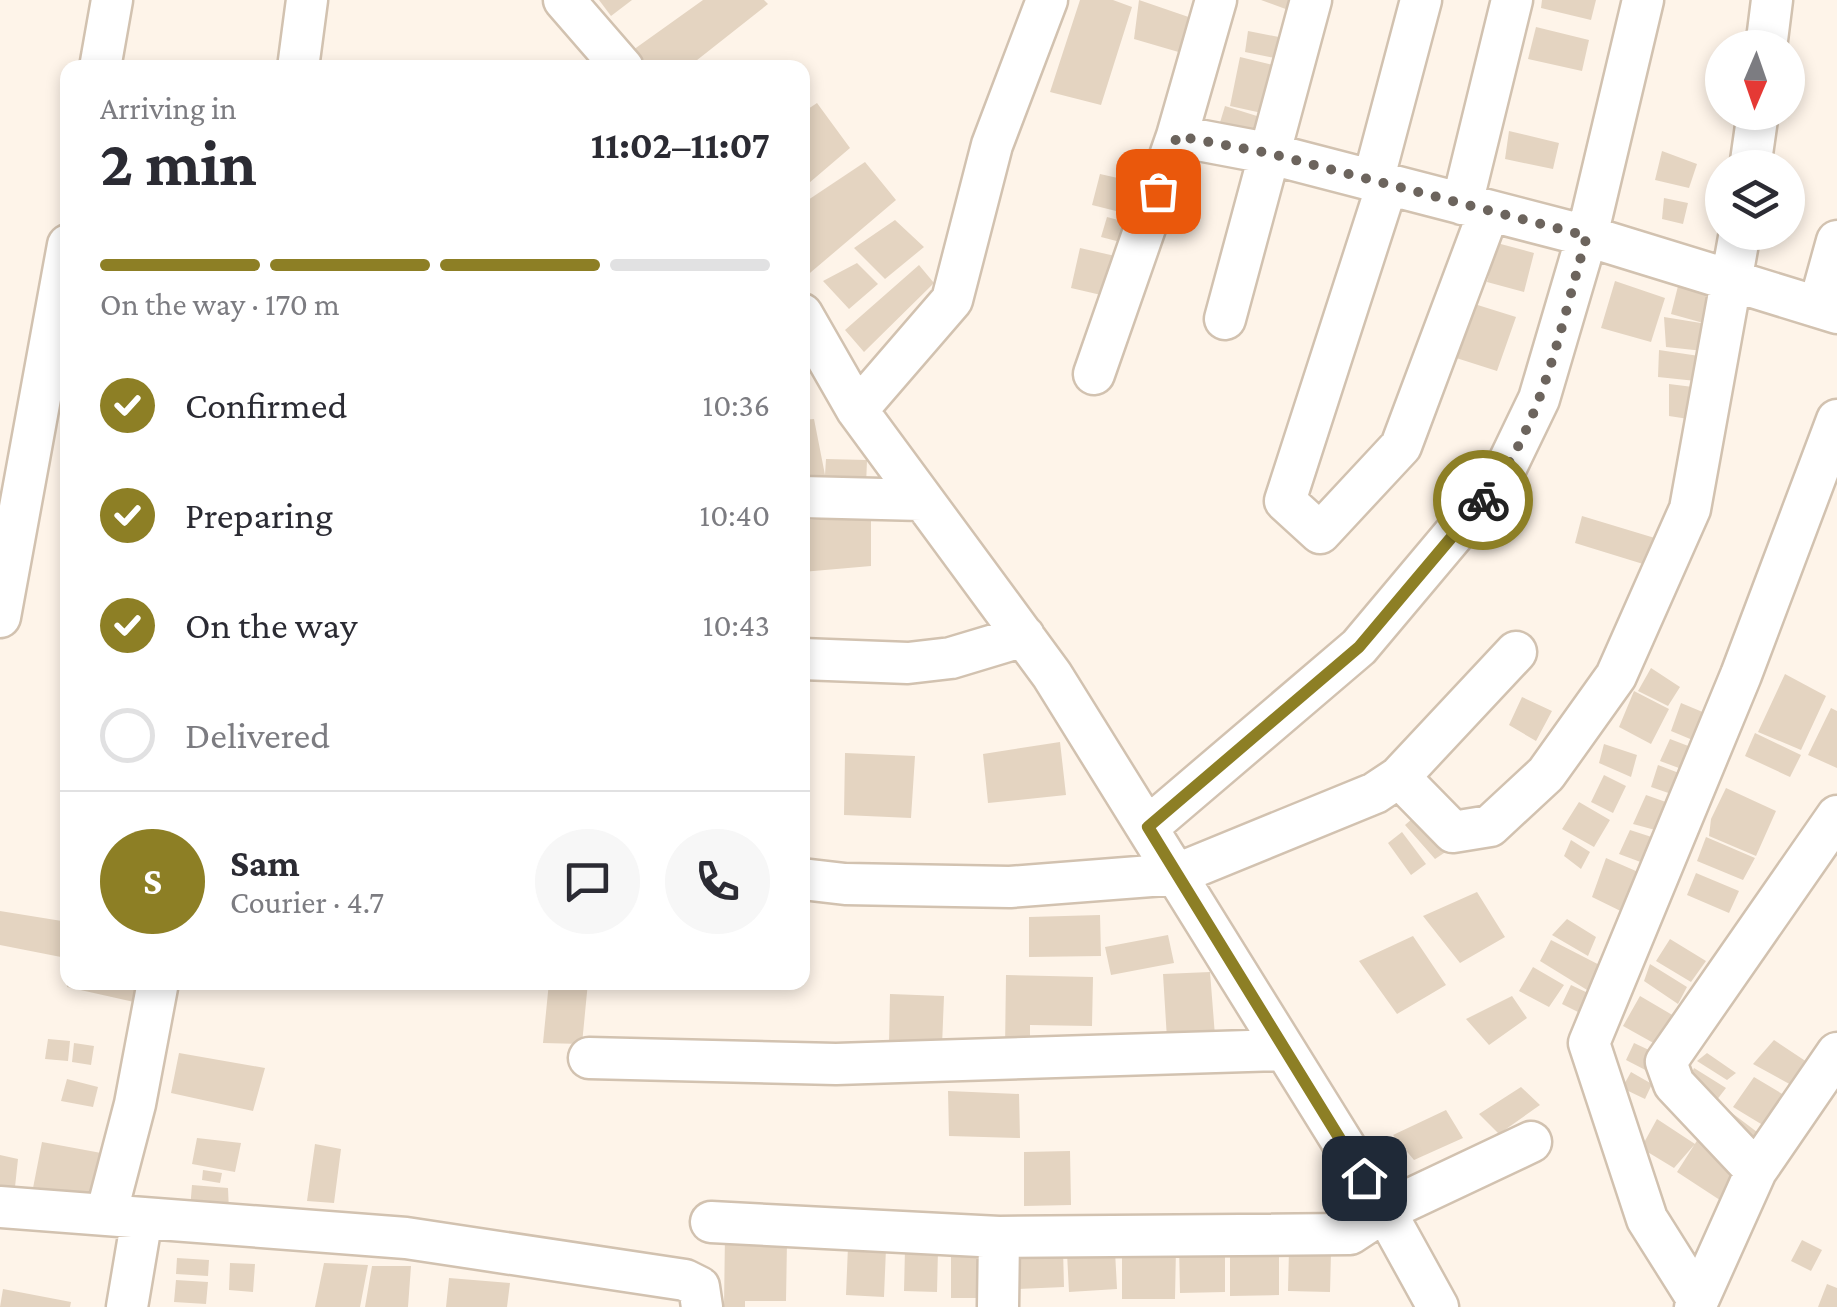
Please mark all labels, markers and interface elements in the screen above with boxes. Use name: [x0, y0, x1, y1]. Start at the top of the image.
north arrow: [1705, 30, 1805, 130]
map controls: [1705, 30, 1805, 250]
text: Arriving in: [100, 90, 237, 126]
text: 11:02–11:07: [591, 124, 770, 166]
text: 2 min: [100, 127, 257, 199]
pin: [1116, 149, 1201, 234]
button: layers: [1705, 150, 1805, 250]
icon: bag: [1131, 164, 1186, 219]
text: On the way · 170 m: [100, 286, 340, 322]
icon: check: [100, 378, 155, 433]
text: Confirmed: [185, 384, 348, 426]
text: 10:36: [703, 387, 770, 423]
courier: [1433, 450, 1533, 550]
icon: bike: [1456, 473, 1511, 528]
icon: check: [100, 488, 155, 543]
text: Preparing: [185, 494, 333, 536]
text: 10:40: [700, 497, 770, 533]
icon: check: [100, 598, 155, 653]
text: On the way: [185, 604, 357, 646]
text: 10:43: [703, 607, 770, 643]
text: Delivered: [185, 714, 330, 756]
button: chat: [535, 829, 640, 934]
button: phone: [665, 829, 770, 934]
text: Sam: [230, 842, 300, 884]
text: S: [143, 860, 162, 902]
text: Courier · 4.7: [230, 884, 384, 920]
pin: [1322, 1136, 1407, 1221]
icon: home: [1337, 1151, 1392, 1206]

